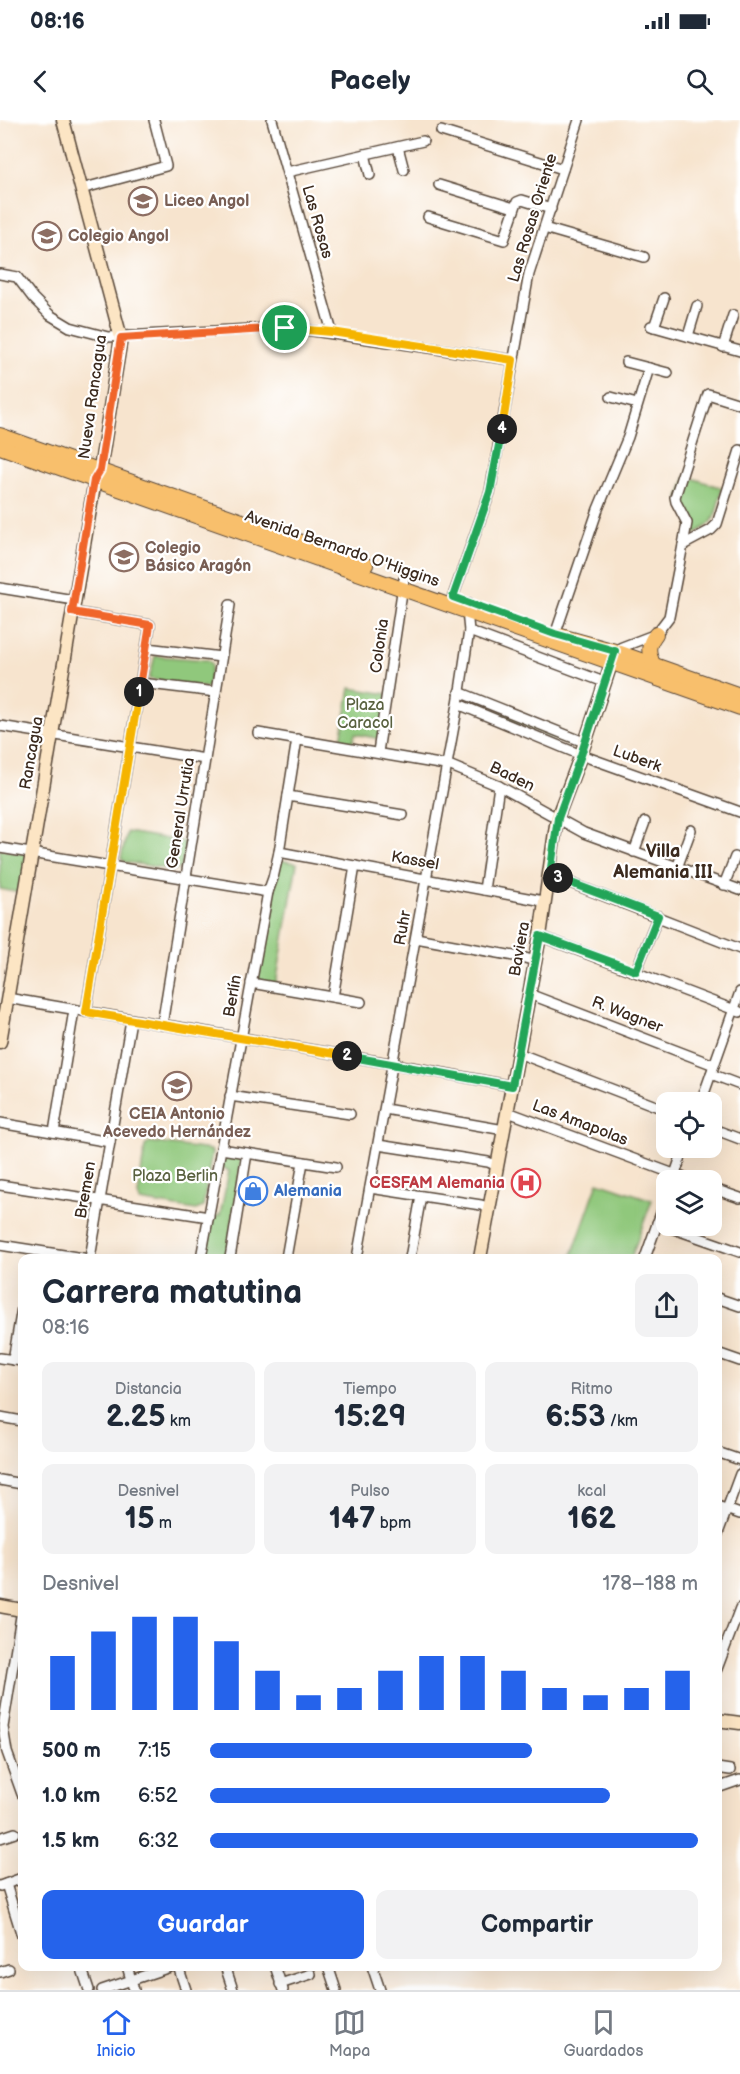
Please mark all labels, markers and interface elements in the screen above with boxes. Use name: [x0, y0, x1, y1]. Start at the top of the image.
text: 08:16: [30, 8, 85, 35]
icon: back: [24, 65, 57, 98]
text: Pacely: [330, 65, 410, 97]
icon: search: [683, 65, 716, 98]
street label: Las Rosas Oriente: [504, 151, 562, 285]
street label: Las Rosas: [297, 183, 337, 261]
school or university icon: Liceo Angol: [127, 185, 159, 217]
place label: Liceo Angol: [164, 192, 249, 211]
school or university icon: Colegio Angol: [31, 220, 63, 252]
place label: Colegio Angol: [68, 227, 169, 246]
pin: [259, 302, 310, 353]
icon: arrive: [268, 311, 301, 344]
street label: Nueva Rancagua: [75, 334, 111, 460]
pin: 4: [487, 414, 517, 444]
text: 4: [497, 419, 507, 438]
street label: Avenida Bernardo O'Higgins: [242, 507, 442, 591]
place label: Colegio Básico Aragón: [145, 539, 251, 576]
school or university icon: Colegio Básico Aragón: [108, 541, 140, 573]
street label: Colonia: [367, 618, 393, 674]
pin: 1: [124, 677, 154, 707]
text: 1: [136, 682, 142, 701]
park label: Plaza Caracol: [337, 696, 393, 733]
street label: Rancagua: [16, 715, 48, 791]
street label: Luberk: [610, 741, 664, 777]
street label: General Urrutia: [163, 756, 199, 870]
street label: Baden: [486, 758, 538, 796]
district label: Villa Alemania III: [612, 841, 713, 883]
street label: Kassel: [390, 847, 440, 875]
pin: 3: [543, 863, 573, 893]
text: 3: [553, 868, 563, 887]
street label: Ruhr: [391, 909, 415, 947]
street label: Baviera: [506, 920, 534, 978]
street label: Berlín: [220, 973, 246, 1019]
street label: R. Wagner: [589, 993, 665, 1037]
pin: 2: [332, 1041, 362, 1071]
text: 2: [342, 1046, 352, 1065]
school or university icon: CEIA Antonio Acevedo Hernández: [161, 1070, 193, 1102]
map controls: [656, 1092, 722, 1236]
button: locate: [656, 1092, 722, 1158]
street label: Las Amapolas: [530, 1096, 631, 1150]
place label: CEIA Antonio Acevedo Hernández: [102, 1105, 251, 1142]
street label: Bremen: [72, 1160, 100, 1220]
park label: Plaza Berlin: [132, 1167, 218, 1186]
hospital icon: CESFAM Alemania: [510, 1167, 542, 1199]
button: layers: [656, 1170, 722, 1236]
place label: CESFAM Alemania: [369, 1174, 505, 1193]
shop icon: Alemania: [237, 1175, 269, 1207]
place label: Alemania: [273, 1182, 342, 1201]
text: Carrera matutina: [42, 1273, 302, 1313]
button: share: [635, 1274, 698, 1337]
text: 08:16: [42, 1316, 89, 1340]
text: Distancia: [115, 1380, 182, 1399]
text: Tiempo: [343, 1380, 397, 1399]
text: Ritmo: [570, 1380, 613, 1399]
text: 2.25: [106, 1399, 166, 1435]
text: 15:29: [334, 1399, 406, 1435]
text: 6:53: [545, 1399, 605, 1435]
text: km: [166, 1412, 191, 1431]
text: /km: [605, 1412, 638, 1431]
text: Desnivel: [118, 1482, 179, 1501]
text: Pulso: [350, 1482, 390, 1501]
text: kcal: [577, 1482, 606, 1501]
text: 15: [125, 1501, 155, 1537]
text: 147: [329, 1501, 376, 1537]
text: 162: [567, 1501, 616, 1537]
text: m: [155, 1514, 172, 1533]
text: bpm: [376, 1514, 411, 1533]
text: Desnivel: [42, 1572, 119, 1596]
text: 178–188 m: [603, 1572, 698, 1596]
text: 500 m: [42, 1739, 101, 1763]
text: 7:15: [138, 1739, 171, 1763]
text: 1.0 km: [42, 1784, 100, 1808]
text: 6:52: [138, 1784, 178, 1808]
text: 1.5 km: [42, 1829, 99, 1853]
text: 6:32: [138, 1829, 178, 1853]
button: Guardar: [42, 1890, 364, 1959]
button: Compartir: [376, 1890, 698, 1959]
tab: Inicio: [97, 2006, 136, 2061]
tab: Mapa: [329, 2006, 370, 2061]
tab: Guardados: [564, 2006, 643, 2061]

